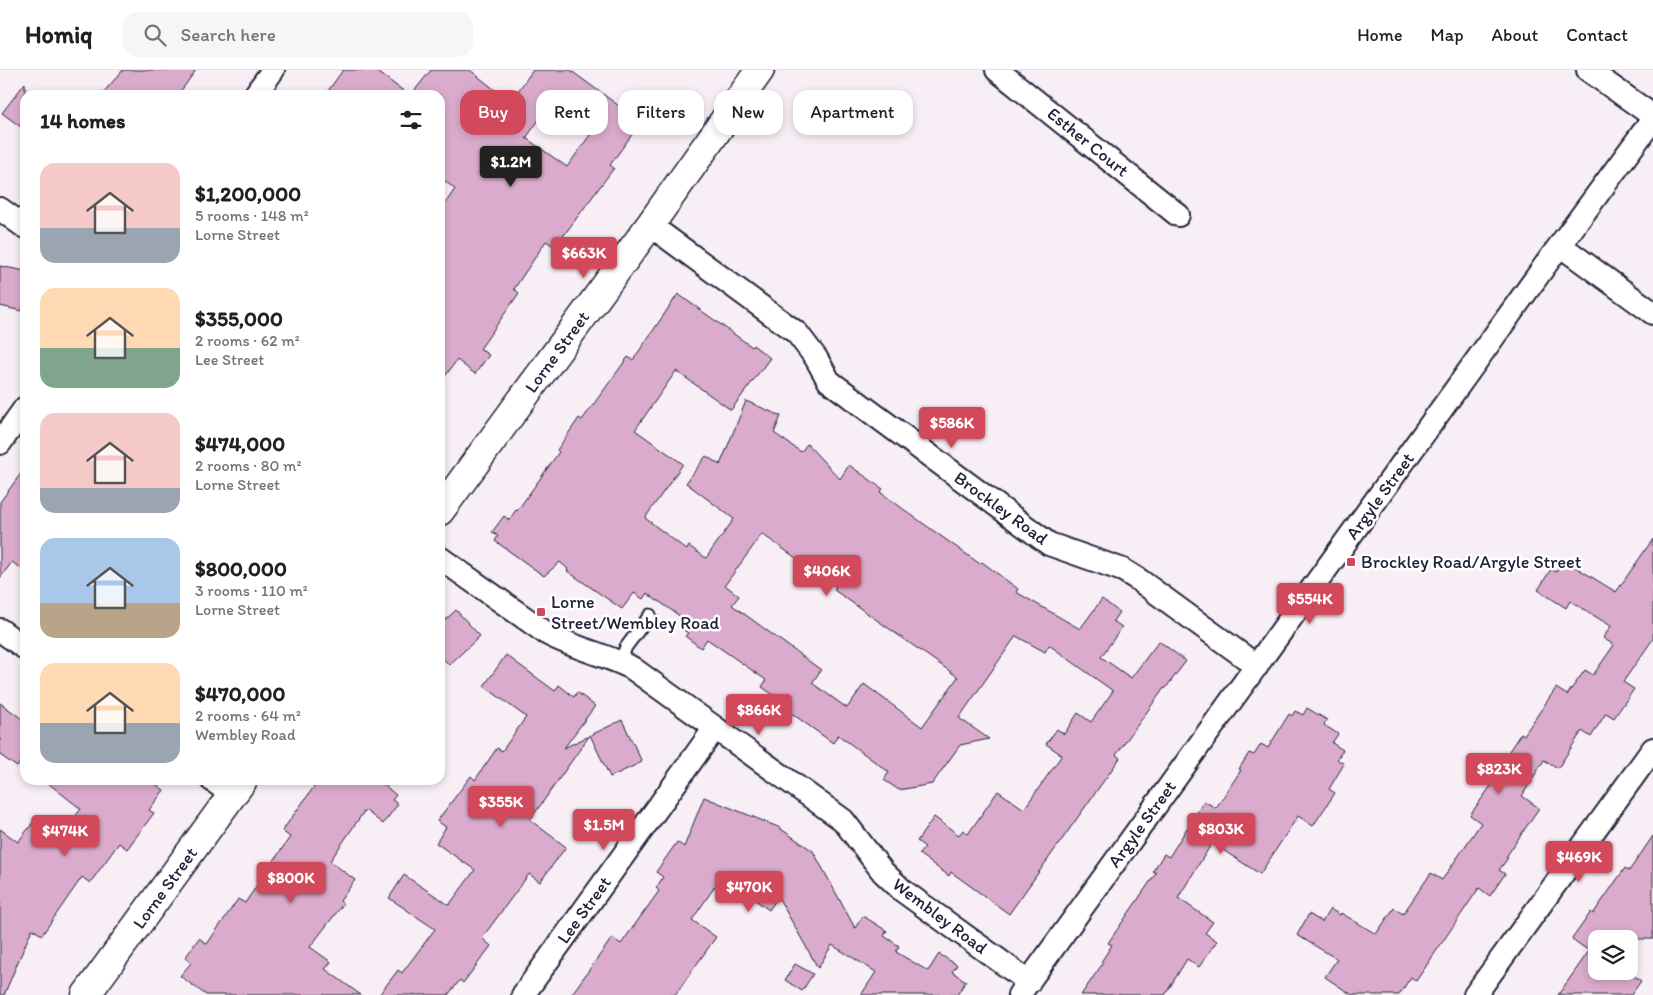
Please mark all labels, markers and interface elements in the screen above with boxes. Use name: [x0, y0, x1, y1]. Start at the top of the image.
search box: [123, 12, 473, 57]
text: Homiq: [25, 20, 93, 49]
icon: search: [141, 21, 169, 49]
text: Search here: [181, 23, 276, 46]
text: Home: [1357, 24, 1403, 46]
text: Map: [1431, 24, 1464, 46]
text: About: [1492, 24, 1538, 46]
text: Contact: [1566, 24, 1628, 46]
chip: Buy: [460, 90, 526, 135]
chip: Rent: [536, 90, 608, 135]
chip: Filters: [618, 90, 704, 135]
chip: New: [714, 90, 783, 135]
chip: Apartment: [793, 90, 913, 135]
street label: Esther Court: [1043, 103, 1133, 182]
icon: filters: [397, 106, 425, 134]
text: 14 homes: [40, 108, 125, 133]
pin: $1.2M: [476, 146, 546, 188]
text: $1.2M: [491, 152, 531, 171]
text: $1,200,000: [195, 181, 301, 206]
icon: home: [80, 183, 140, 243]
text: 5 rooms · 148 m²: [195, 206, 309, 225]
text: Lorne Street: [195, 225, 280, 244]
pin: $663K: [549, 236, 619, 279]
text: $663K: [562, 243, 606, 262]
text: $355,000: [195, 306, 283, 331]
street label: Lorne Street: [520, 307, 594, 397]
icon: home: [80, 308, 140, 368]
text: 2 rooms · 62 m²: [195, 331, 300, 350]
text: Lee Street: [195, 350, 264, 369]
pin: $586K: [917, 406, 987, 449]
text: $586K: [930, 413, 974, 432]
text: $474,000: [195, 431, 285, 456]
icon: home: [80, 433, 140, 493]
street label: Argyle Street: [1341, 448, 1419, 544]
text: 2 rooms · 80 m²: [195, 456, 301, 475]
street label: Brockley Road: [950, 467, 1052, 550]
text: Lorne Street: [195, 475, 280, 494]
place label: Brockley Road/Argyle Street: [1361, 551, 1582, 573]
pin: $406K: [792, 554, 862, 597]
text: $800,000: [195, 556, 287, 581]
marker: Brockley Road/Argyle Street: [1345, 556, 1357, 568]
icon: home: [80, 558, 140, 618]
text: $406K: [804, 561, 850, 580]
text: 3 rooms · 110 m²: [195, 581, 308, 600]
pin: $554K: [1275, 582, 1345, 625]
text: $554K: [1288, 589, 1332, 608]
place label: Lorne Street/Wembley Road: [551, 591, 720, 634]
text: Lorne Street: [195, 600, 280, 619]
marker: Lorne Street/Wembley Road: [535, 606, 547, 618]
text: $470,000: [195, 681, 285, 706]
icon: home: [80, 683, 140, 743]
pin: $866K: [724, 694, 794, 736]
text: $866K: [737, 700, 781, 719]
text: 2 rooms · 64 m²: [195, 706, 301, 725]
text: Wembley Road: [195, 725, 295, 744]
pin: $823K: [1464, 752, 1534, 795]
text: $823K: [1477, 759, 1521, 778]
street label: Argyle Street: [1103, 776, 1181, 872]
pin: $355K: [466, 786, 536, 828]
text: $355K: [479, 792, 523, 811]
pin: $1.5M: [569, 808, 639, 851]
pin: $803K: [1186, 812, 1256, 855]
pin: $474K: [30, 814, 100, 857]
text: $1.5M: [584, 815, 624, 834]
text: $803K: [1198, 819, 1244, 838]
text: $474K: [42, 821, 88, 840]
pin: $469K: [1544, 840, 1614, 883]
street label: Lorne Street: [128, 843, 202, 933]
text: $469K: [1557, 847, 1601, 866]
pin: $800K: [256, 862, 326, 904]
text: $800K: [268, 868, 314, 887]
pin: $470K: [714, 870, 784, 913]
street label: Lee Street: [552, 872, 616, 948]
street label: Wembley Road: [888, 873, 992, 959]
text: $470K: [726, 877, 772, 896]
map controls: [1588, 930, 1638, 980]
button: layers: [1588, 930, 1638, 980]

